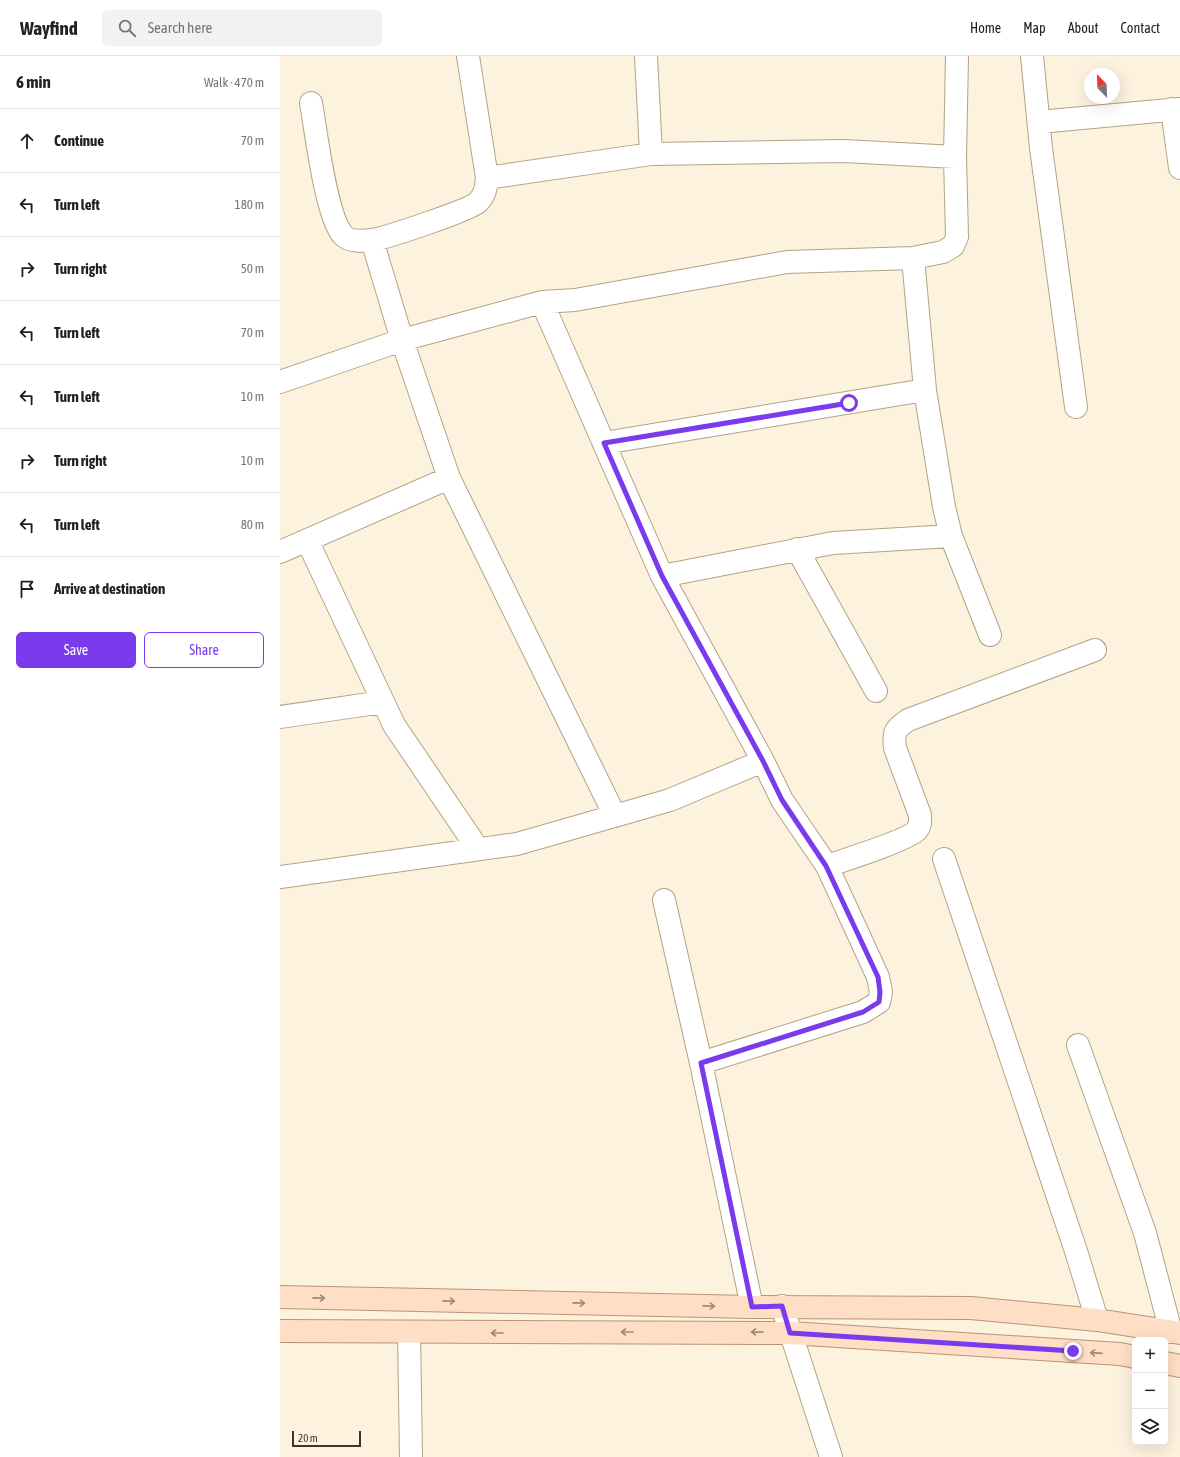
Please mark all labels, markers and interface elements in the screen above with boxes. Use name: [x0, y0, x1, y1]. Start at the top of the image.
search box: [102, 10, 382, 46]
text: Wayfind: [20, 17, 78, 39]
icon: search: [116, 17, 138, 39]
text: Search here: [148, 19, 212, 36]
text: Home: [970, 20, 1001, 36]
text: Map: [1023, 20, 1046, 36]
text: About: [1068, 20, 1099, 36]
text: Contact: [1121, 20, 1160, 36]
north arrow: [1084, 68, 1120, 104]
text: 6 min: [16, 72, 51, 92]
text: Walk · 470 m: [204, 75, 264, 90]
icon: ahead: [16, 130, 38, 152]
text: Continue: [54, 132, 104, 149]
text: 70 m: [241, 133, 264, 148]
icon: left: [16, 194, 38, 216]
text: Turn left: [54, 196, 100, 213]
text: 180 m: [235, 197, 264, 212]
icon: right: [16, 258, 38, 280]
text: Turn right: [54, 260, 107, 277]
text: 50 m: [241, 261, 264, 276]
icon: left: [16, 322, 38, 344]
text: Turn left: [54, 324, 100, 341]
text: 70 m: [241, 325, 264, 340]
icon: left: [16, 386, 38, 408]
text: Turn left: [54, 388, 100, 405]
text: 10 m: [241, 389, 264, 404]
route start: [840, 394, 858, 412]
icon: right: [16, 450, 38, 472]
text: Turn right: [54, 452, 107, 469]
text: 10 m: [241, 453, 264, 468]
icon: left: [16, 514, 38, 536]
text: Turn left: [54, 516, 100, 533]
text: 80 m: [241, 517, 264, 532]
icon: arrive: [16, 578, 38, 600]
text: Arrive at destination: [54, 580, 165, 597]
button: Save: [16, 632, 136, 668]
button: Share: [144, 632, 264, 668]
one-way arrow: [312, 1294, 325, 1302]
one-way arrow: [442, 1297, 455, 1304]
one-way arrow: [572, 1299, 585, 1307]
one-way arrow: [702, 1302, 715, 1310]
one-way arrow: [621, 1328, 634, 1336]
one-way arrow: [751, 1328, 764, 1336]
one-way arrow: [491, 1329, 504, 1337]
map controls: [1132, 1337, 1168, 1445]
button: +: [1132, 1337, 1168, 1373]
route end: [1064, 1342, 1082, 1360]
one-way arrow: [1090, 1349, 1103, 1356]
button: −: [1132, 1373, 1168, 1409]
button: layers: [1132, 1409, 1168, 1445]
scale bar: [292, 1429, 361, 1448]
text: 20 m: [298, 1432, 318, 1444]

